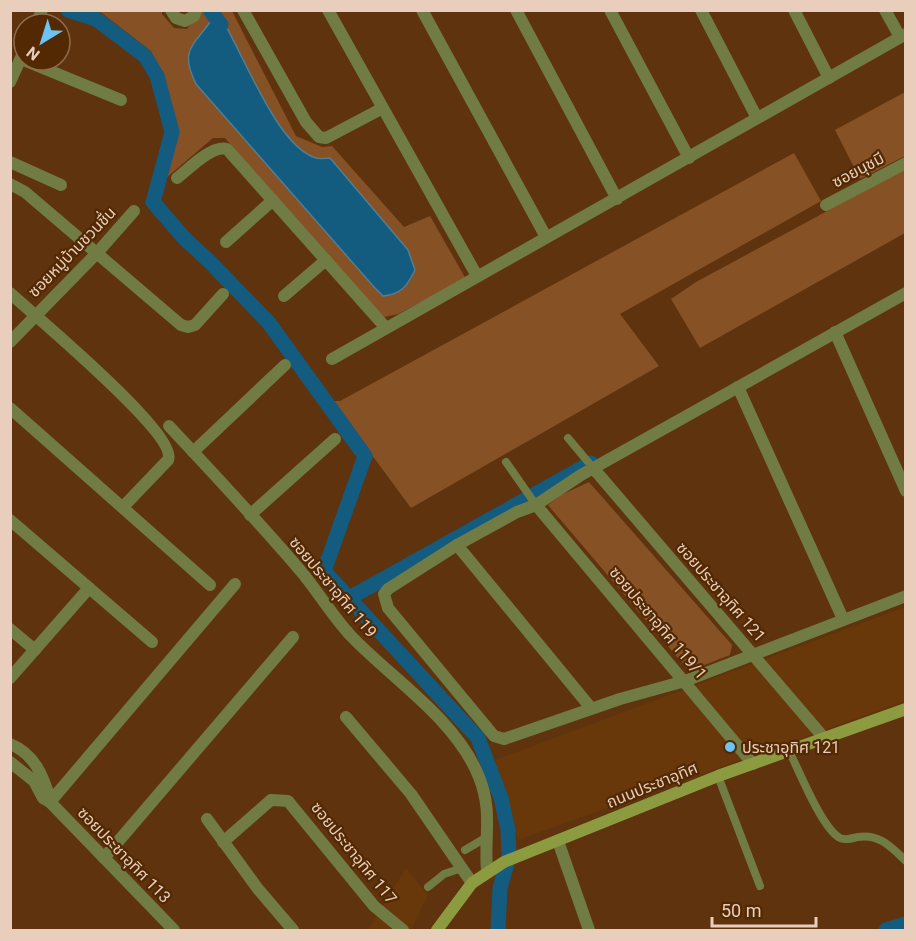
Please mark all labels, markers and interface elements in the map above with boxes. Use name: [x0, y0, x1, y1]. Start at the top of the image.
north arrow: [12, 12, 72, 72]
text: N: [23, 42, 43, 64]
street label: ซอยนุชมี: [829, 148, 887, 192]
street label: ซอยหมู่บ้านชวนชื่น: [23, 202, 120, 301]
street label: ซอยประชาอุทิศ 119: [285, 533, 381, 641]
street label: ซอยประชาอุทิศ 121: [673, 538, 769, 646]
street label: ซอยประชาอุทิศ 119/1: [605, 563, 711, 683]
place label: ประชาอุทิศ 121: [742, 738, 840, 757]
marker: ประชาอุทิศ 121: [723, 740, 737, 754]
street label: ถนนประชาอุทิศ: [604, 758, 700, 812]
street label: ซอยประชาอุทิศ 117: [307, 798, 401, 908]
street label: ซอยประชาอุทิศ 113: [74, 803, 174, 907]
scale bar: [712, 890, 816, 928]
text: 50 m: [721, 900, 761, 921]

